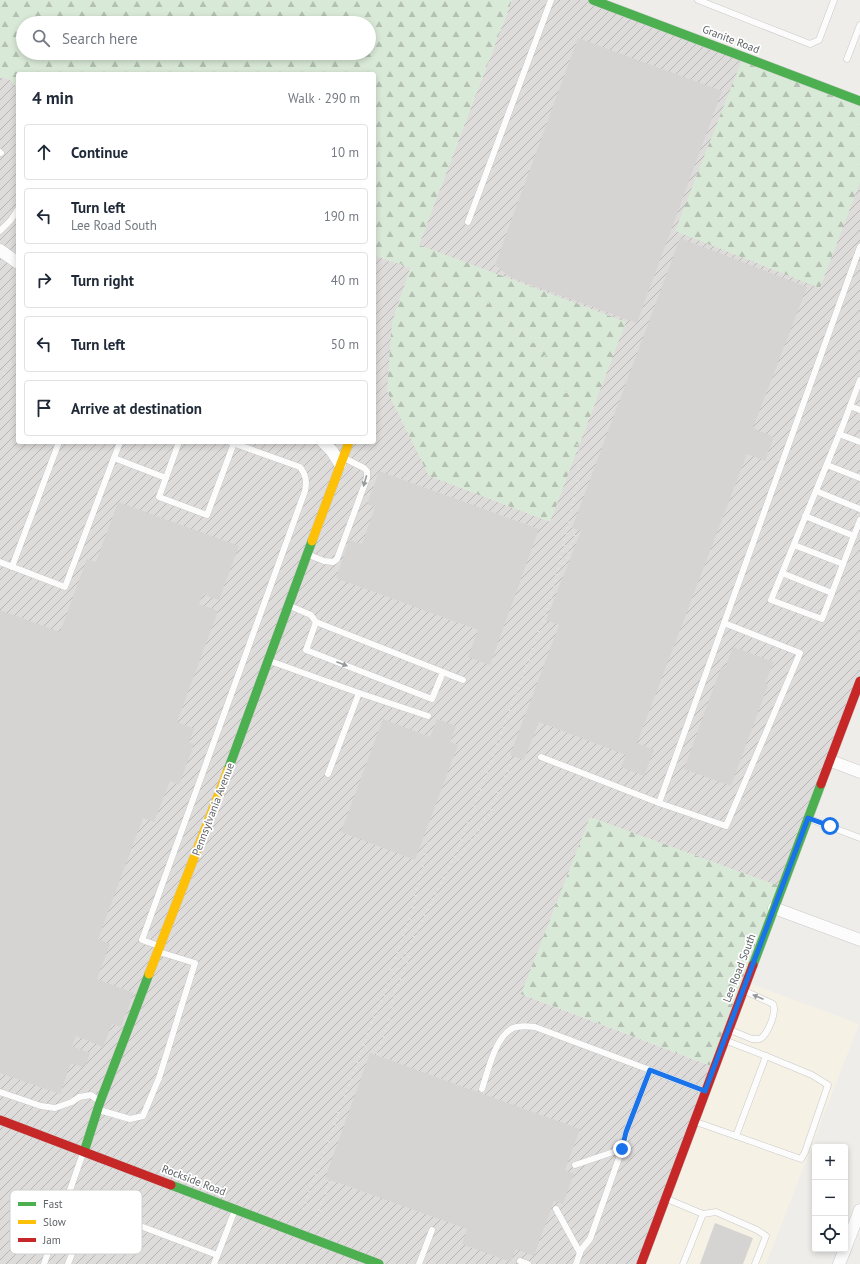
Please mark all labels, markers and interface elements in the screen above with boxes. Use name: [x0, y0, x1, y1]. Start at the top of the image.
search box: [16, 16, 376, 60]
street label: Granite Road: [700, 22, 762, 56]
icon: search: [30, 27, 52, 49]
text: Search here: [62, 29, 138, 48]
text: 4 min: [32, 87, 73, 109]
text: Walk · 290 m: [288, 90, 360, 107]
icon: ahead: [33, 141, 55, 163]
text: Continue: [71, 143, 128, 162]
text: 10 m: [331, 144, 359, 161]
text: Turn left: [71, 198, 125, 217]
icon: left: [33, 205, 55, 227]
text: 190 m: [324, 208, 359, 225]
text: Lee Road South: [71, 217, 157, 234]
icon: right: [33, 269, 55, 291]
text: Turn right: [71, 271, 134, 290]
text: 40 m: [331, 272, 359, 289]
icon: left: [33, 333, 55, 355]
text: Turn left: [71, 335, 125, 354]
text: 50 m: [331, 336, 359, 353]
icon: arrive: [33, 397, 55, 419]
text: Arrive at destination: [71, 399, 202, 418]
one-way arrow: [362, 475, 368, 488]
one-way arrow: [337, 662, 349, 668]
street label: Pennsylvania Avenue: [189, 760, 237, 857]
route start: [821, 817, 839, 835]
street label: Lee Road South: [719, 932, 759, 1004]
one-way arrow: [752, 994, 763, 1000]
route end: [613, 1140, 631, 1158]
map controls: [812, 1144, 848, 1252]
button: +: [812, 1144, 848, 1180]
street label: Rockside Road: [160, 1161, 228, 1199]
button: −: [812, 1180, 848, 1216]
legend: [10, 1190, 142, 1254]
text: Fast: [43, 1197, 63, 1211]
text: Slow: [43, 1215, 66, 1229]
button: locate: [812, 1216, 848, 1252]
text: Jam: [42, 1233, 61, 1247]

